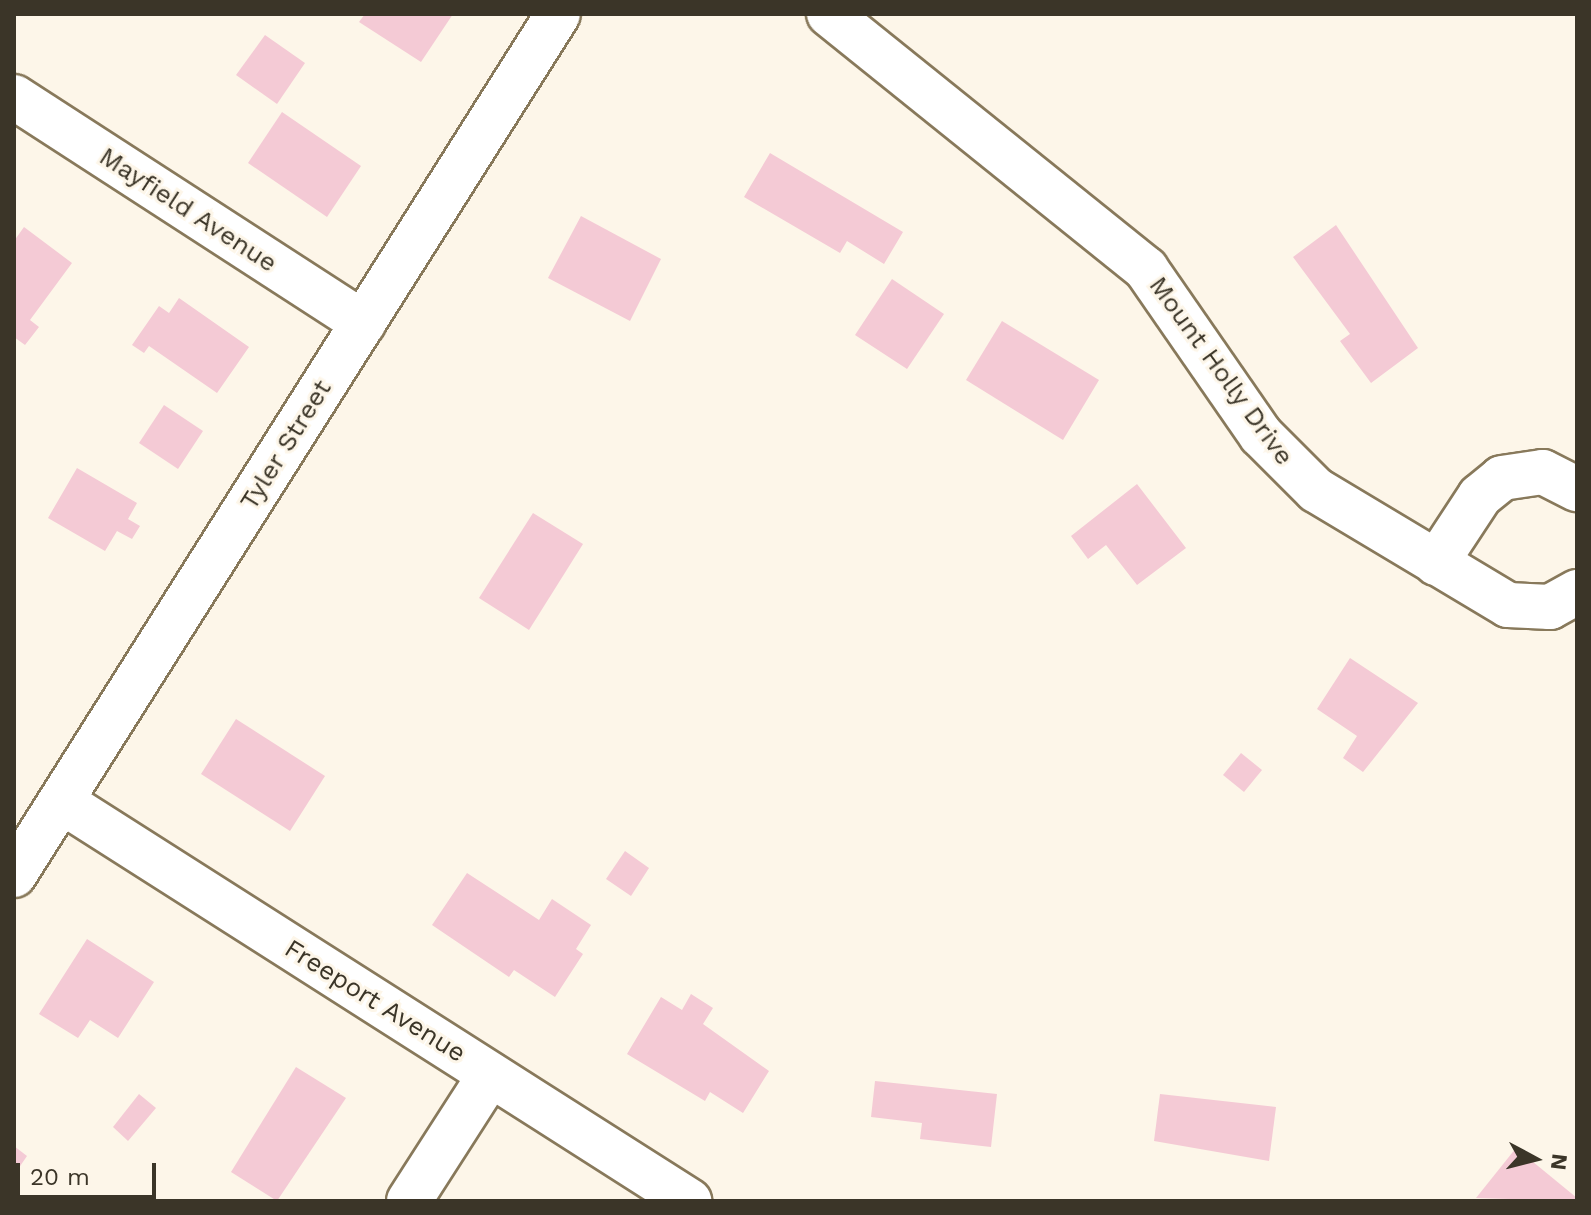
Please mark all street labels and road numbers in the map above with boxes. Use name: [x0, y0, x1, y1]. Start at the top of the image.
street label: Mayfield Avenue: [93, 141, 283, 279]
street label: Mount Holly Drive: [1142, 270, 1300, 472]
street label: Tyler Street: [234, 374, 338, 516]
street label: Freeport Avenue: [278, 933, 472, 1069]

